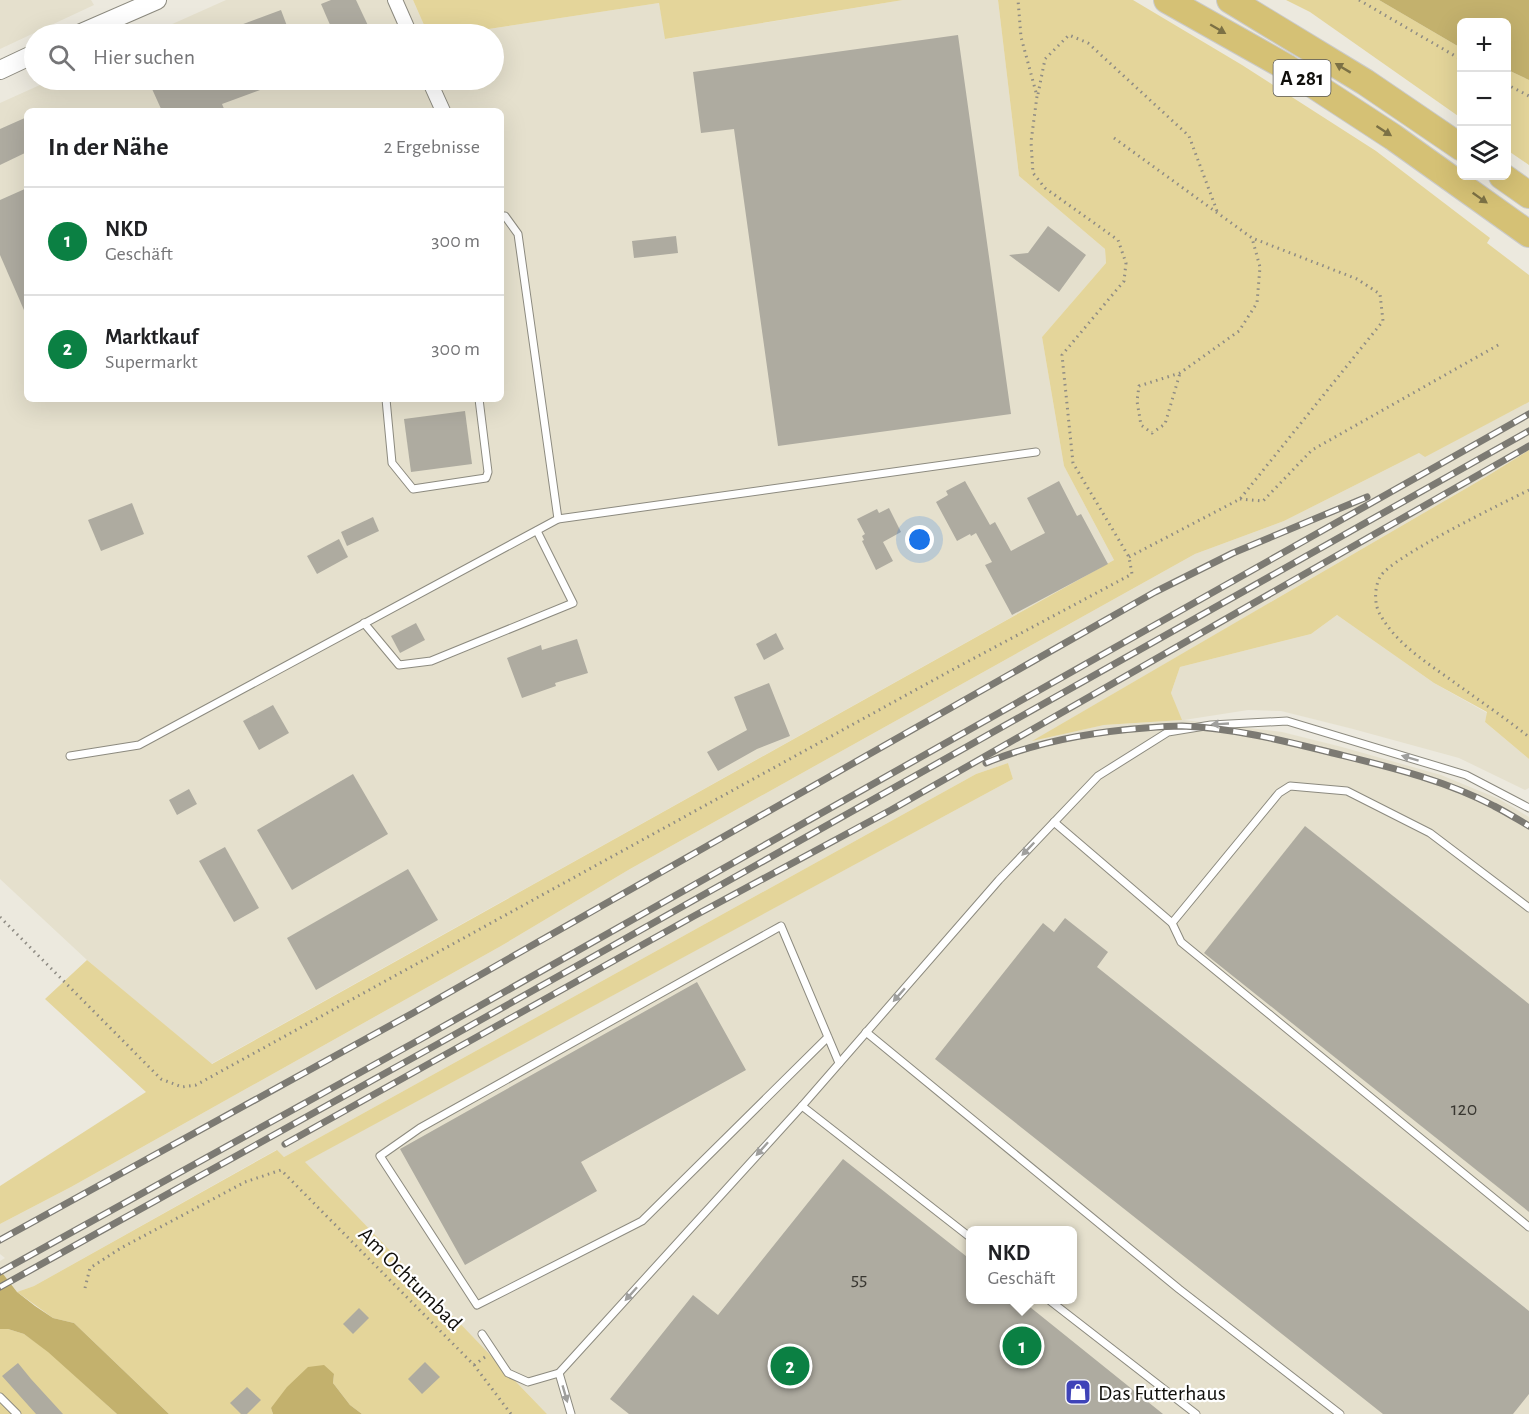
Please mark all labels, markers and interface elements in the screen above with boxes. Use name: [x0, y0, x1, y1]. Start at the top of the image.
map controls: [1457, 18, 1511, 180]
button: +: [1457, 18, 1511, 72]
search box: [24, 24, 504, 90]
one-way arrow: [1210, 24, 1227, 34]
icon: search: [45, 41, 78, 74]
text: Hier suchen: [93, 46, 195, 68]
road number: A 281: [1274, 60, 1330, 96]
one-way arrow: [1335, 63, 1351, 74]
button: −: [1457, 72, 1511, 126]
one-way arrow: [1376, 125, 1392, 136]
button: layers: [1457, 126, 1511, 180]
text: In der Nähe: [48, 134, 168, 160]
text: 2 Ergebnisse: [383, 137, 480, 157]
one-way arrow: [1471, 192, 1487, 204]
text: NKD: [105, 218, 148, 240]
text: 1: [64, 231, 71, 251]
text: 300 m: [431, 231, 480, 251]
text: Geschäft: [105, 244, 173, 264]
text: Marktkauf: [105, 326, 198, 348]
text: 2: [63, 339, 72, 359]
text: 300 m: [431, 339, 480, 359]
text: Supermarkt: [105, 352, 198, 372]
your location: [905, 525, 934, 554]
one-way arrow: [1211, 720, 1230, 729]
one-way arrow: [1401, 753, 1419, 762]
one-way arrow: [1021, 842, 1035, 857]
one-way arrow: [892, 987, 905, 1003]
house number: 120: [1451, 1099, 1477, 1119]
one-way arrow: [756, 1141, 769, 1156]
street label: Am Ochtumbad: [354, 1223, 466, 1335]
popup: [966, 1226, 1077, 1304]
text: NKD: [988, 1242, 1030, 1264]
text: Geschäft: [988, 1268, 1055, 1288]
house number: 55: [851, 1269, 867, 1289]
one-way arrow: [624, 1286, 638, 1301]
pin: 1: [1002, 1324, 1042, 1368]
pin: 2: [770, 1344, 810, 1388]
shop icon: Das Futterhaus: [1063, 1377, 1093, 1407]
place label: Das Futterhaus: [1098, 1382, 1226, 1404]
one-way arrow: [561, 1385, 570, 1403]

